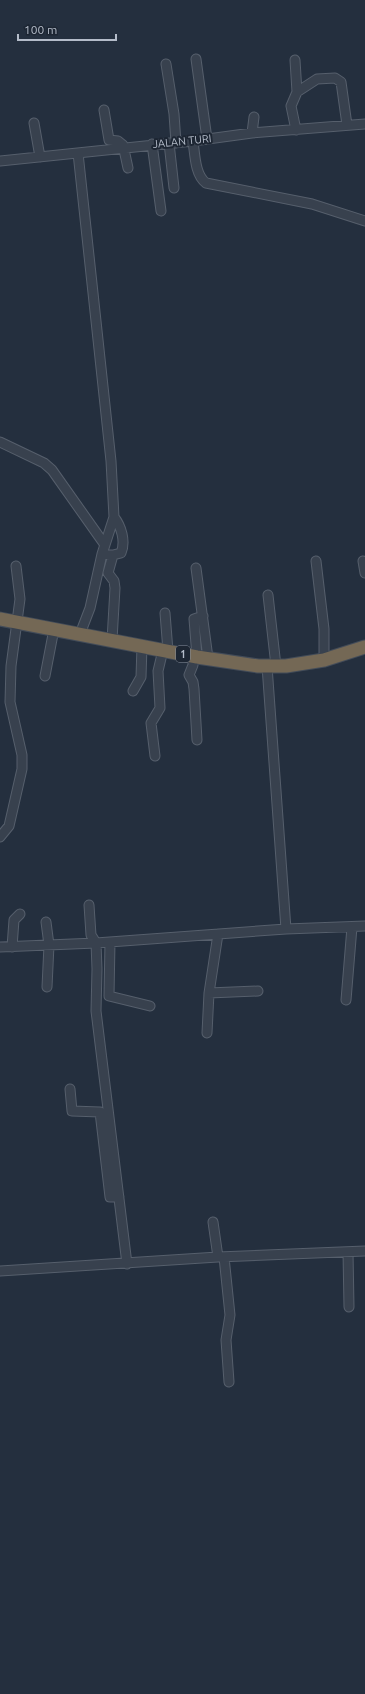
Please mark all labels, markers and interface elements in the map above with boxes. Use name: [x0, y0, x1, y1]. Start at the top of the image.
scale bar: [18, 16, 116, 42]
text: 100 m: [24, 23, 57, 36]
street label: JALAN TURI: [152, 132, 212, 150]
road number: 1: [176, 646, 190, 662]

